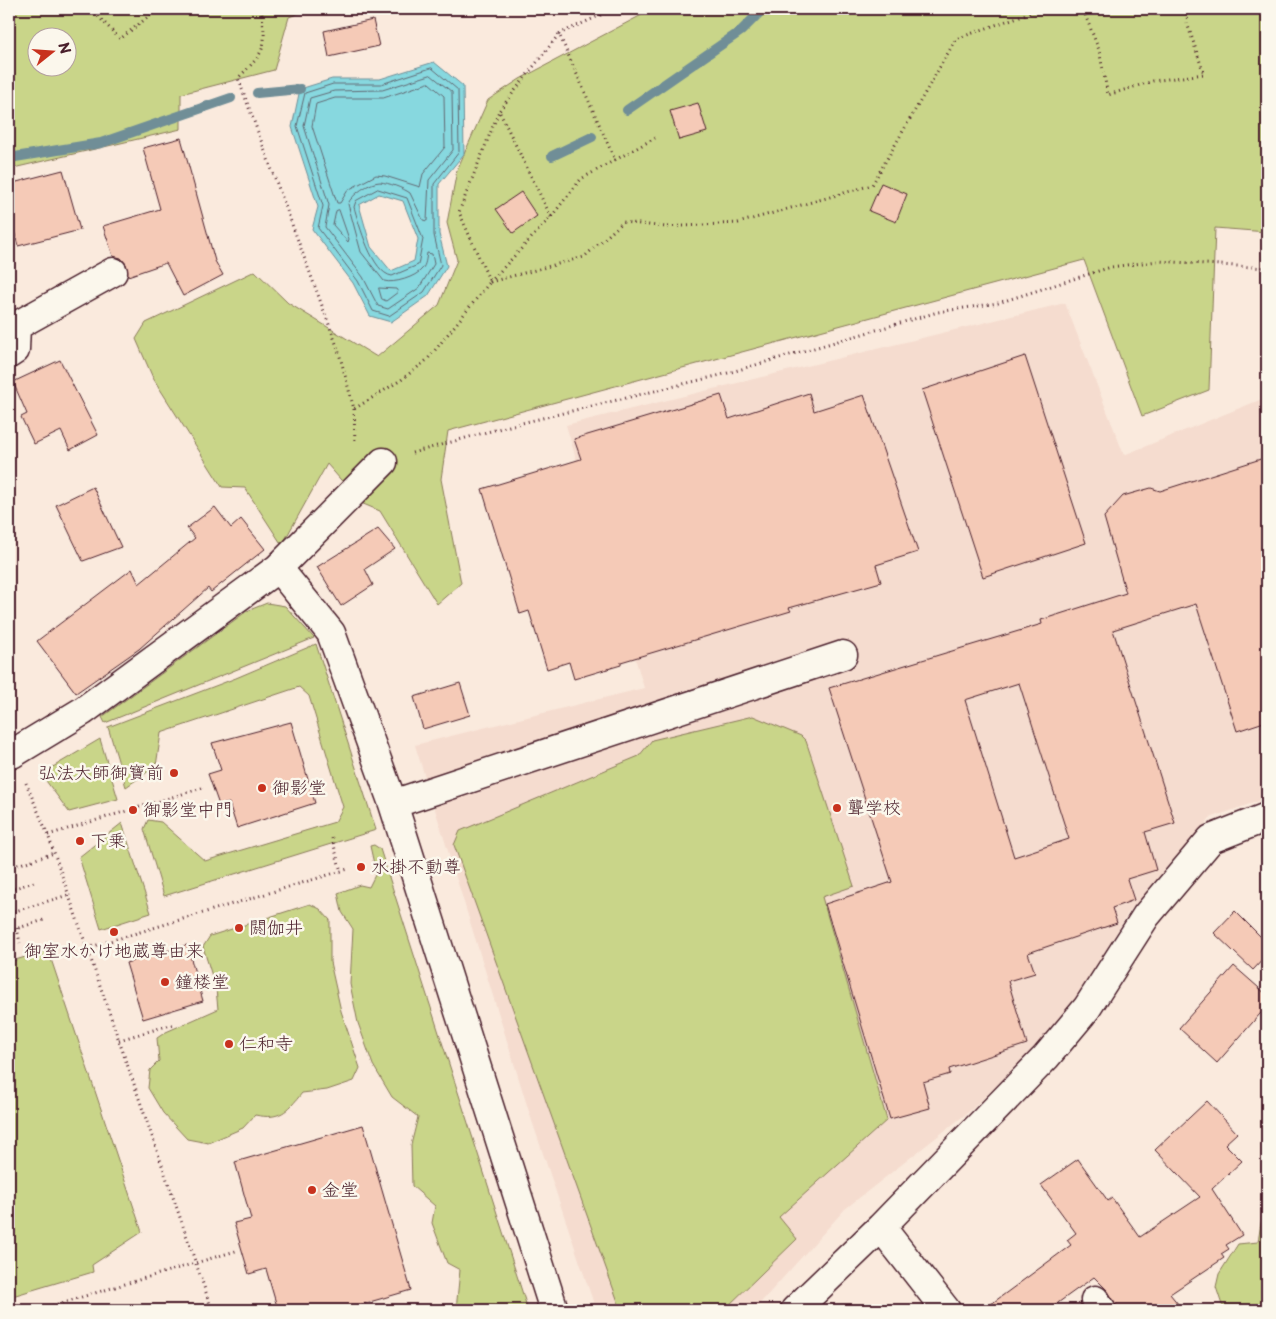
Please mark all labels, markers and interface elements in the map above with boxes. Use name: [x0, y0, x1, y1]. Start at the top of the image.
north arrow: [28, 28, 78, 78]
text: N: [53, 40, 77, 56]
place label: 弘法大師御寶前: [38, 758, 164, 785]
marker: 弘法大師御寶前: [168, 767, 180, 779]
place label: 御影堂: [272, 773, 326, 800]
marker: 御影堂: [256, 782, 268, 794]
place label: 聾学校: [847, 793, 901, 820]
place label: 御影堂中門: [143, 795, 233, 822]
marker: 聾学校: [831, 802, 843, 814]
marker: 御影堂中門: [127, 804, 139, 816]
place label: 下乗: [90, 826, 126, 853]
marker: 下乗: [74, 835, 86, 847]
place label: 水掛不動尊: [371, 852, 461, 879]
marker: 水掛不動尊: [355, 861, 367, 873]
place label: 閼伽井: [249, 913, 303, 940]
marker: 閼伽井: [233, 922, 245, 934]
marker: 御室水かけ地蔵尊由来: [108, 926, 120, 938]
place label: 御室水かけ地蔵尊由来: [24, 936, 204, 963]
place label: 鐘楼堂: [175, 967, 229, 994]
marker: 鐘楼堂: [159, 976, 171, 988]
place label: 仁和寺: [239, 1029, 293, 1056]
marker: 仁和寺: [223, 1038, 235, 1050]
place label: 金堂: [322, 1175, 358, 1202]
marker: 金堂: [306, 1184, 318, 1196]

